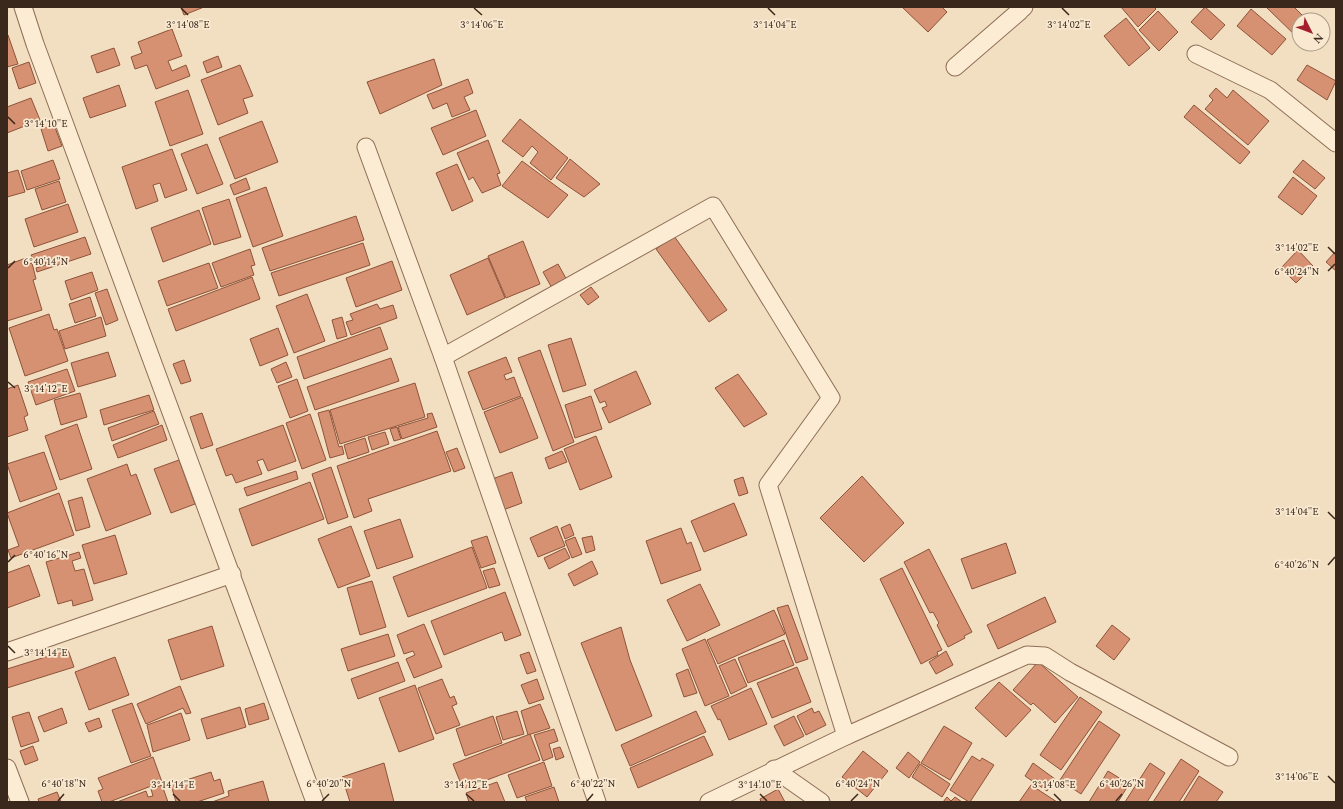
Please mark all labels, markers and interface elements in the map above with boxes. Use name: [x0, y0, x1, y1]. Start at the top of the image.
north arrow: [1291, 12, 1331, 52]
text: 3°14'08"E: [166, 17, 210, 33]
text: 3°14'06"E: [460, 17, 504, 33]
text: 3°14'04"E: [753, 17, 797, 33]
text: 3°14'02"E: [1047, 17, 1091, 33]
text: N: [1309, 29, 1327, 47]
text: 3°14'10"E: [24, 116, 68, 132]
text: 3°14'02"E: [1275, 240, 1319, 256]
text: 6°40'14"N: [24, 254, 69, 270]
text: 6°40'24"N: [1275, 264, 1320, 280]
text: 3°14'12"E: [24, 381, 68, 397]
text: 3°14'04"E: [1275, 504, 1319, 520]
text: 6°40'16"N: [24, 547, 69, 563]
text: 6°40'26"N: [1275, 557, 1320, 573]
text: 3°14'14"E: [24, 645, 68, 661]
text: 3°14'06"E: [1275, 769, 1319, 785]
text: 6°40'18"N: [42, 776, 87, 792]
text: 6°40'20"N: [307, 776, 352, 792]
text: 6°40'22"N: [571, 776, 616, 792]
text: 6°40'24"N: [836, 776, 881, 792]
text: 6°40'26"N: [1100, 776, 1145, 792]
text: 3°14'14"E: [151, 777, 195, 793]
text: 3°14'12"E: [444, 777, 488, 793]
text: 3°14'10"E: [738, 777, 782, 793]
text: 3°14'08"E: [1032, 777, 1076, 793]

